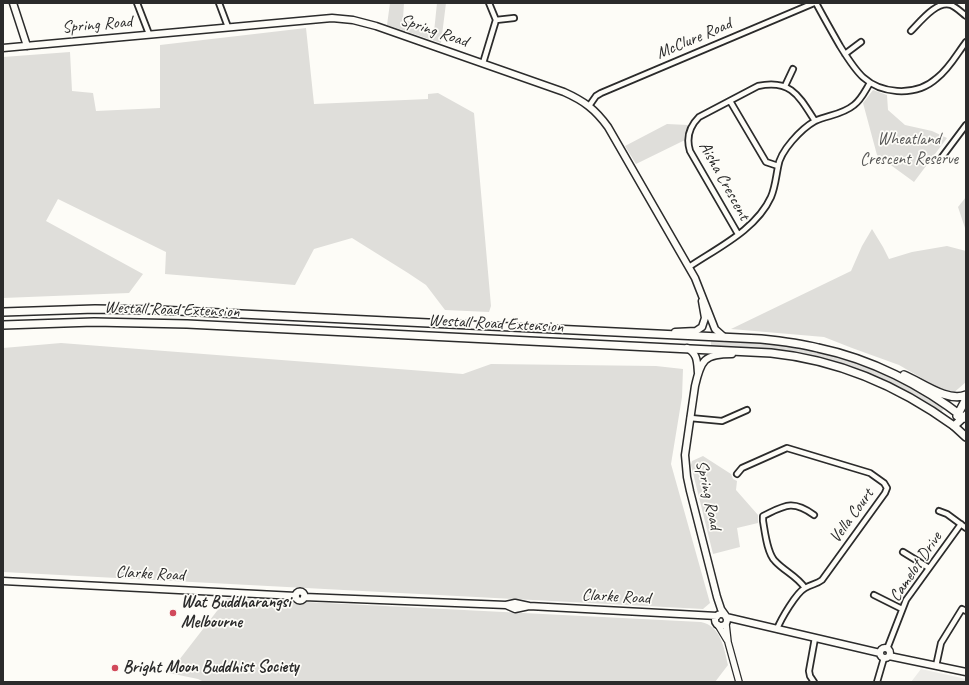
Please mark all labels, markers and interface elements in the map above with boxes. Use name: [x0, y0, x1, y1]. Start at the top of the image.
street label: Spring Road: [397, 10, 471, 52]
street label: Spring Road: [61, 12, 133, 38]
street label: McClure Road: [653, 14, 735, 64]
park label: Wheatland Crescent Reserve: [860, 130, 958, 170]
street label: Aisha Crescent: [694, 138, 754, 224]
street label: Westall Road Extension: [104, 297, 240, 323]
street label: Westall Road Extension: [428, 310, 564, 338]
street label: Spring Road: [691, 459, 725, 531]
street label: Vella Court: [825, 485, 879, 547]
street label: Camelot Drive: [885, 528, 947, 606]
street label: Clarke Road: [115, 562, 185, 586]
street label: Clarke Road: [581, 585, 651, 609]
place label: Wat Buddharangsi Melbourne: [181, 593, 291, 633]
marker: Wat Buddharangsi Melbourne: [168, 608, 178, 618]
place label: Bright Moon Buddhist Society: [123, 658, 299, 678]
marker: Bright Moon Buddhist Society: [110, 663, 120, 673]

